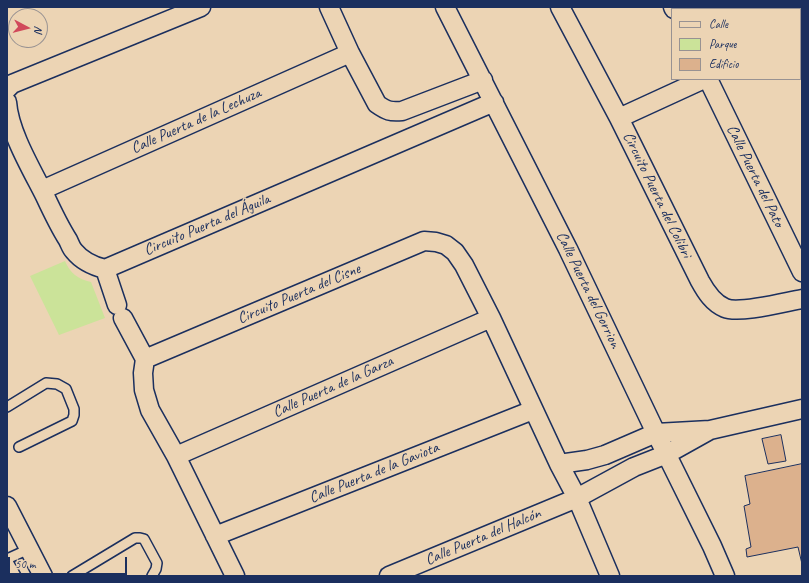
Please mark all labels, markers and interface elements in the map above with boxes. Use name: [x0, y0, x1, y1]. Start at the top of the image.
north arrow: [8, 8, 48, 48]
legend: [671, 8, 801, 80]
text: Calle: [709, 16, 728, 32]
text: N: [32, 25, 46, 34]
text: Parque: [709, 36, 737, 52]
text: Edificio: [709, 56, 739, 72]
street label: Calle Puerta de la Lechuza: [128, 84, 264, 158]
street label: Calle Puerta del Pato: [722, 122, 788, 230]
street label: Circuito Puerta del Colibri: [618, 129, 696, 261]
street label: Circuito Puerta del Águila: [141, 190, 273, 260]
street label: Calle Puerta del Gorrion: [551, 229, 625, 351]
street label: Circuito Puerta del Cisne: [235, 259, 363, 329]
street label: Calle Puerta de la Garza: [270, 352, 396, 422]
street label: Calle Puerta de la Gaviota: [306, 438, 442, 508]
street label: Calle Puerta del Halcón: [422, 504, 544, 570]
scale bar: [10, 549, 129, 575]
text: 50 m: [15, 556, 35, 572]

